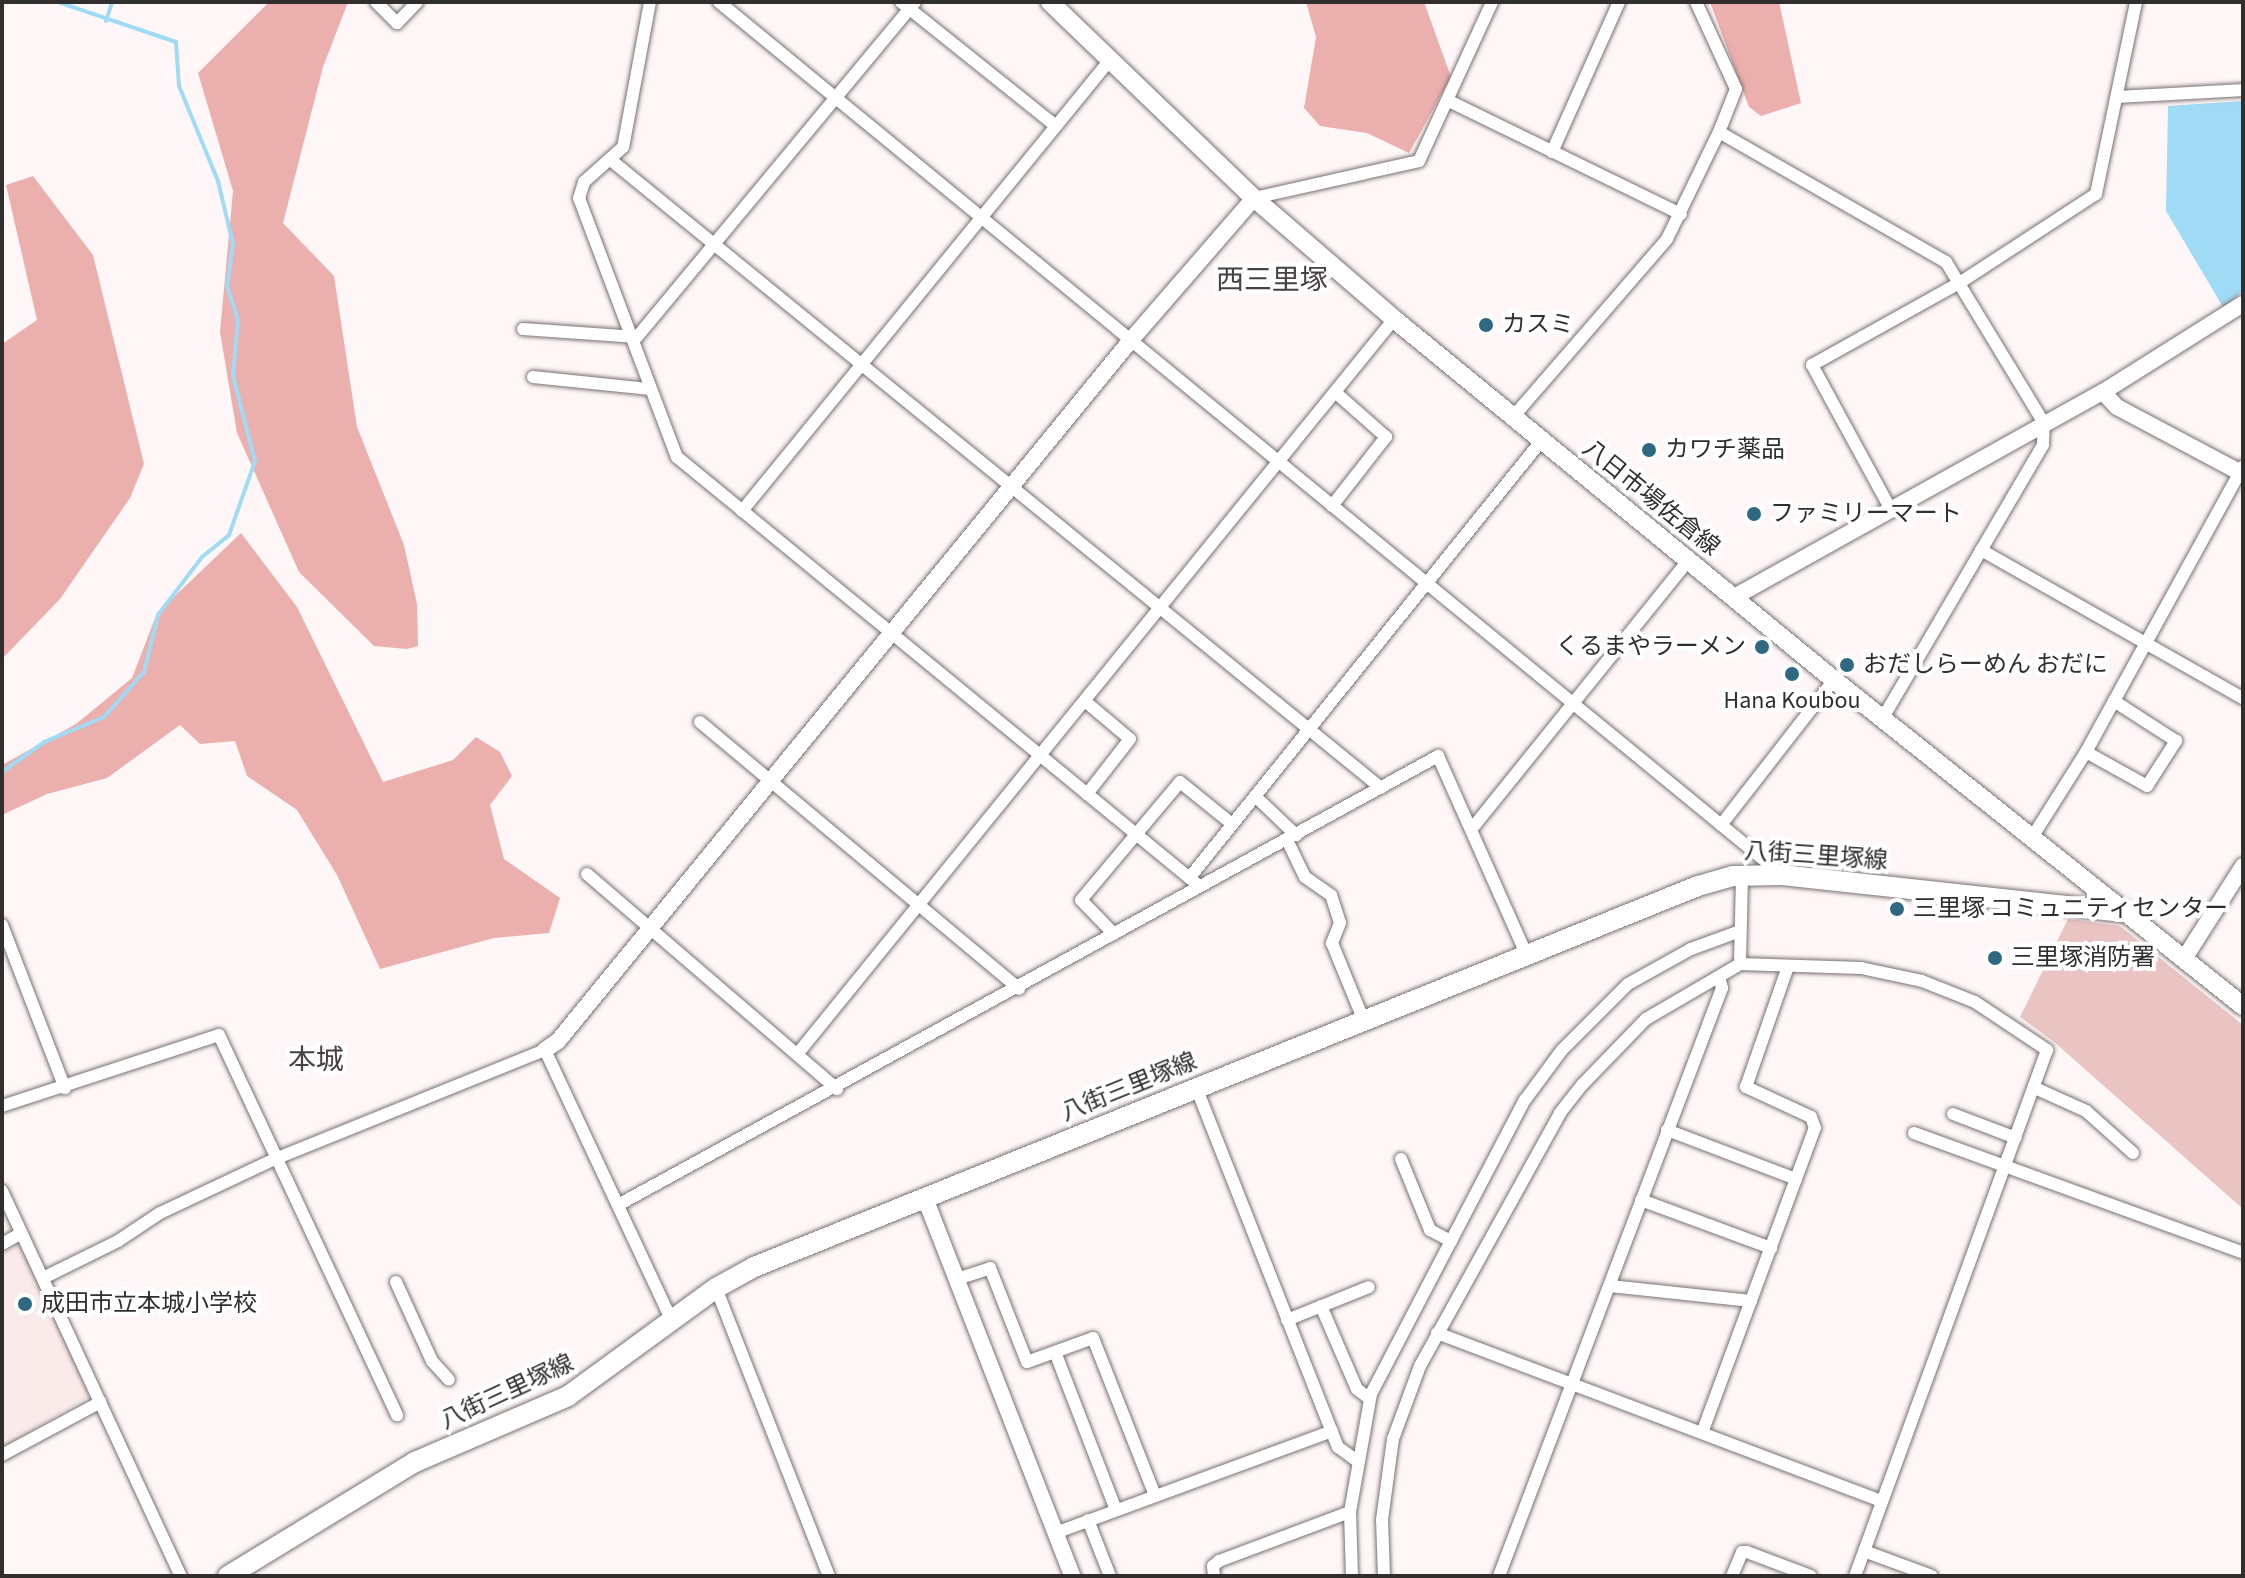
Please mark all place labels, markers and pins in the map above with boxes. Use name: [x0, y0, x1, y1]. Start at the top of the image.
place label: カスミ: [1502, 311, 1574, 339]
marker: カスミ: [1477, 316, 1495, 334]
place label: カワチ薬品: [1665, 436, 1785, 464]
marker: カワチ薬品: [1640, 441, 1658, 459]
place label: ファミリーマート: [1770, 500, 1962, 528]
marker: ファミリーマート: [1745, 505, 1763, 523]
place label: くるまやラーメン: [1554, 633, 1746, 661]
marker: くるまやラーメン: [1753, 638, 1771, 656]
place label: おだしらーめん おだに: [1863, 651, 2108, 679]
marker: おだしらーめん おだに: [1838, 656, 1856, 674]
marker: Hana Koubou: [1783, 665, 1801, 683]
place label: Hana Koubou: [1724, 687, 1860, 715]
place label: 三里塚 コミュニティセンター: [1913, 895, 2230, 923]
marker: 三里塚 コミュニティセンター: [1888, 900, 1906, 918]
place label: 三里塚消防署: [2011, 944, 2155, 972]
marker: 三里塚消防署: [1986, 949, 2004, 967]
place label: 成田市立本城小学校: [41, 1290, 257, 1318]
marker: 成田市立本城小学校: [16, 1295, 34, 1313]

